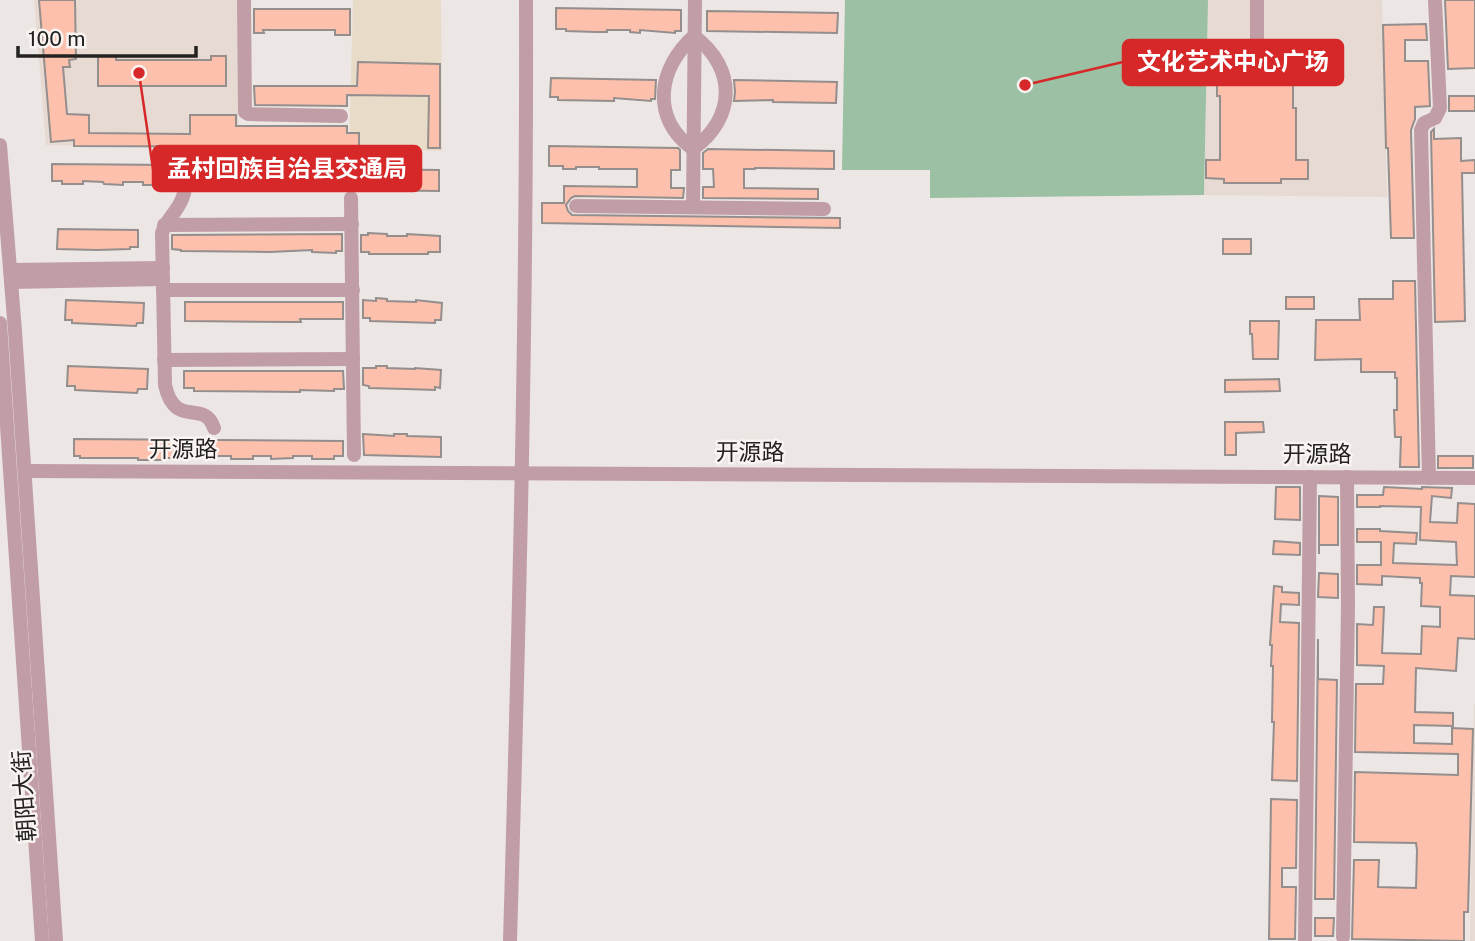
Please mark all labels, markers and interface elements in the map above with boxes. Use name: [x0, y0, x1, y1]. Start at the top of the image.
scale bar: [18, 14, 196, 58]
text: 100 m: [28, 26, 85, 51]
callout: 文化艺术中心广场: [1123, 40, 1343, 85]
text: 文化艺术中心广场: [1137, 47, 1329, 75]
callout: 孟村回族自治县交通局: [153, 146, 421, 191]
text: 孟村回族自治县交通局: [167, 154, 407, 182]
street label: 开源路: [149, 435, 218, 462]
street label: 开源路: [716, 438, 785, 465]
street label: 开源路: [1283, 440, 1352, 467]
street label: 朝阳大街: [7, 749, 40, 843]

